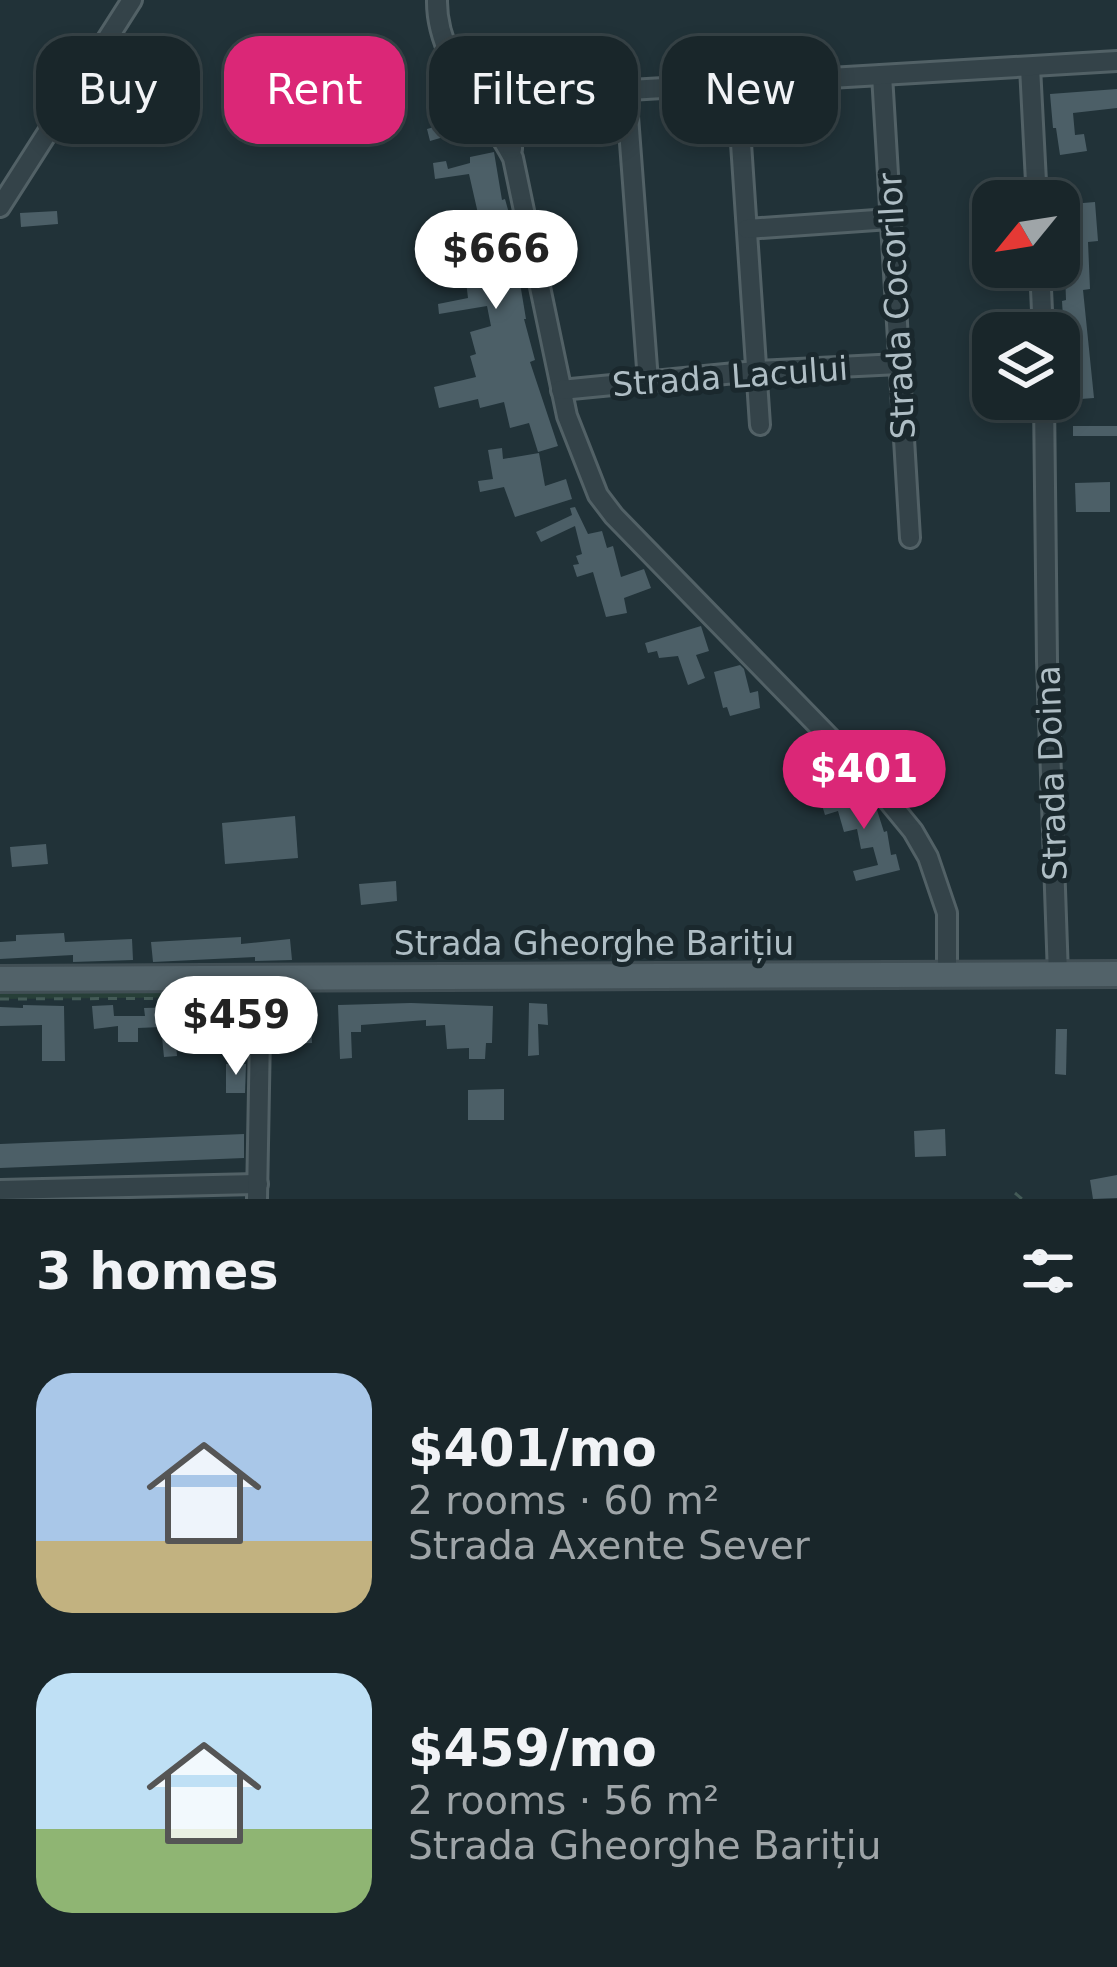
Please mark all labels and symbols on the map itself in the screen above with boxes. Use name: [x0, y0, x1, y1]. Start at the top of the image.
street label: Strada Cocorilor: [870, 171, 923, 440]
north arrow: [972, 180, 1080, 288]
pin: $666: [425, 210, 567, 312]
street label: Strada Lacului: [611, 349, 849, 404]
street label: Strada Doina: [1028, 665, 1075, 881]
pin: $401: [793, 730, 935, 832]
street label: Strada Gheorghe Barițiu: [394, 924, 794, 964]
pin: $459: [165, 976, 307, 1078]

